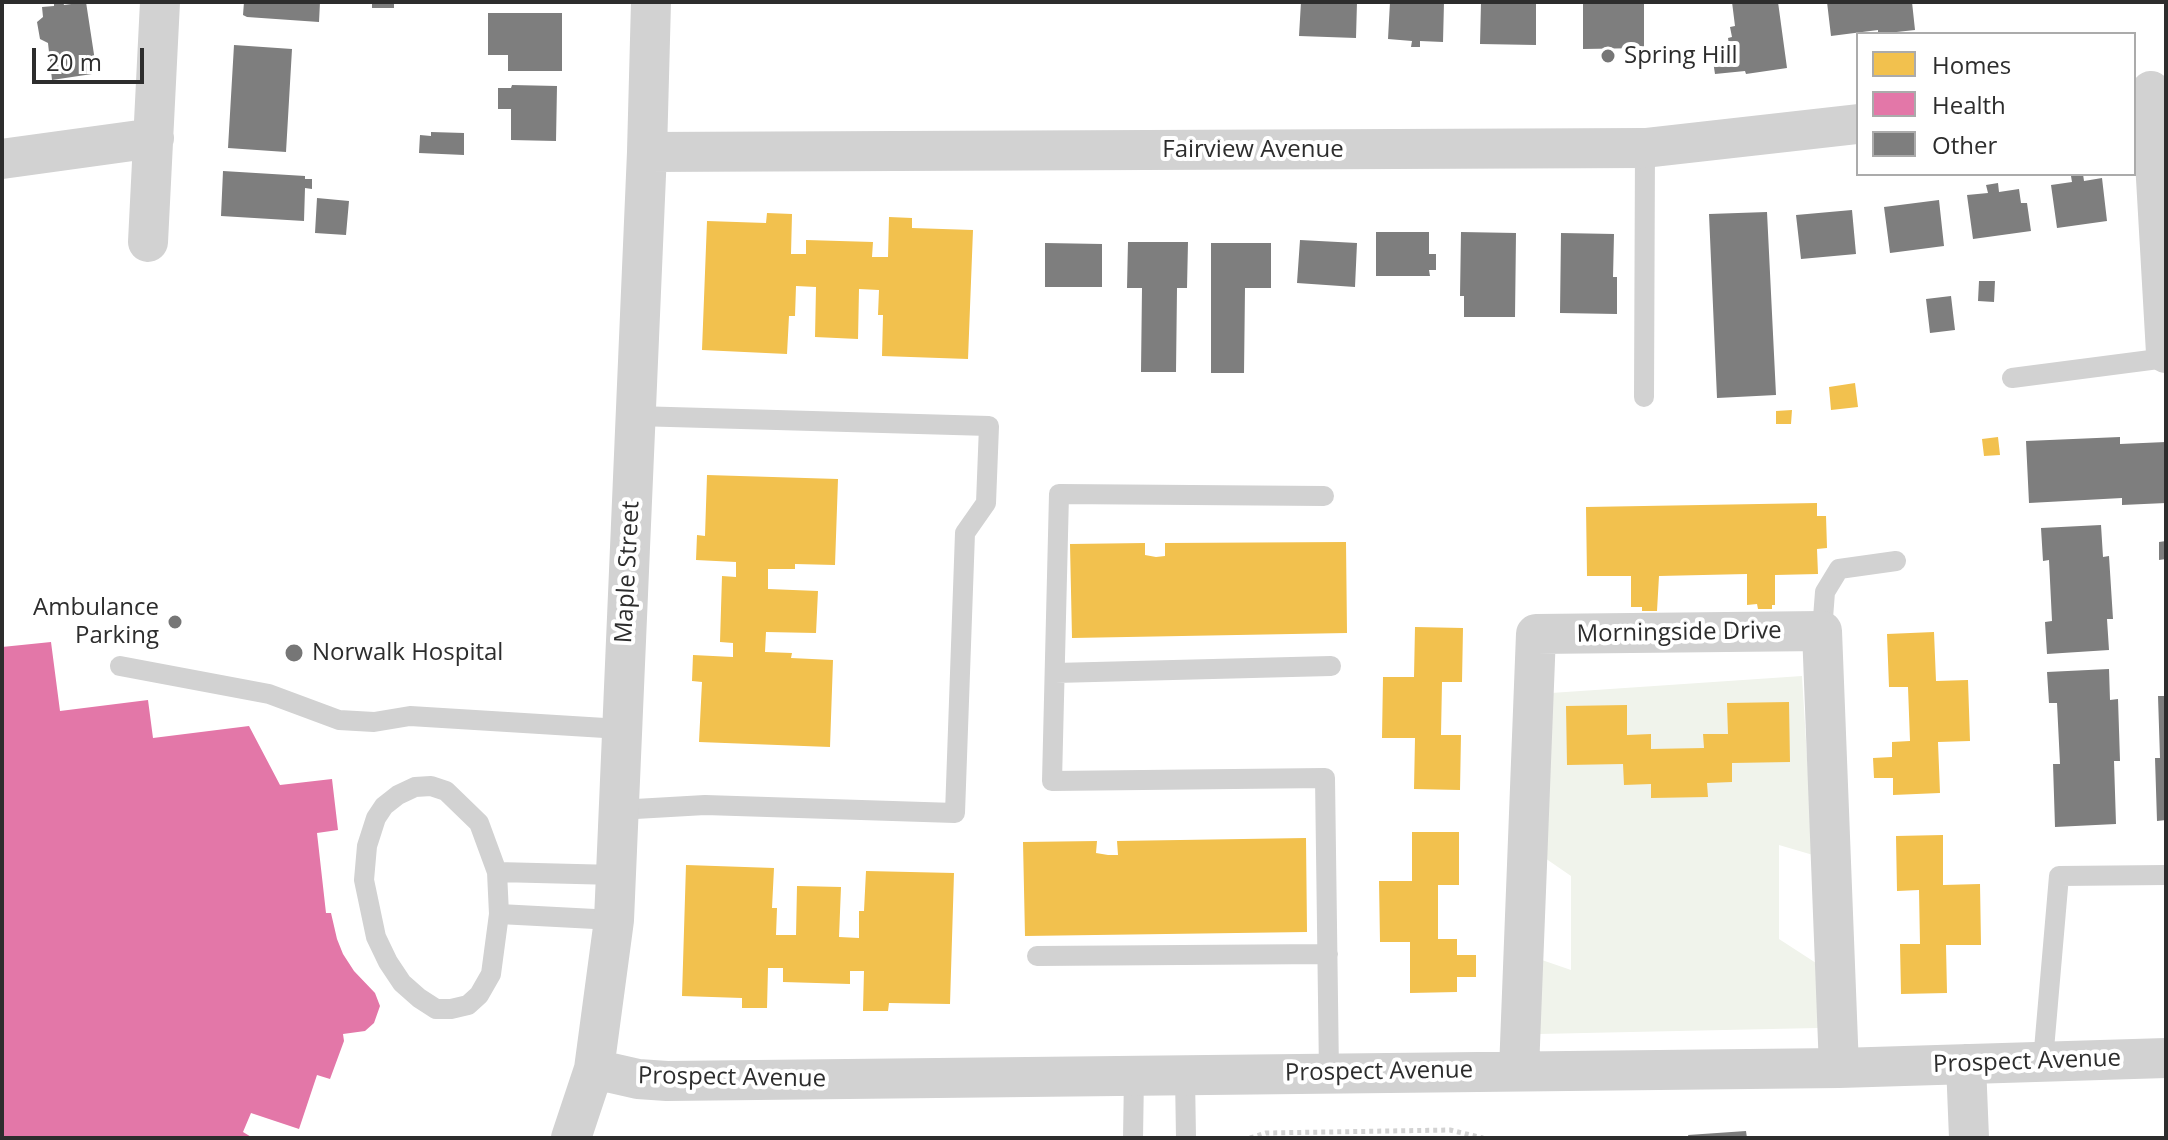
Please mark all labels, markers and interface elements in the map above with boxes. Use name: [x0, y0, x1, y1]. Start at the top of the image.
scale bar: [36, 32, 148, 82]
legend: [1856, 32, 2136, 176]
place label: Spring Hill: [1624, 42, 1738, 70]
text: 20 m: [46, 45, 102, 78]
marker: Spring Hill: [1599, 47, 1617, 65]
text: Homes: [1932, 48, 2011, 81]
text: Health: [1932, 88, 2006, 121]
text: Other: [1932, 128, 1997, 161]
street label: Fairview Avenue: [1162, 136, 1344, 164]
street label: Maple Street: [610, 500, 646, 644]
place label: Ambulance Parking: [33, 594, 159, 650]
marker: Ambulance Parking: [166, 613, 184, 631]
street label: Morningside Drive: [1576, 617, 1782, 649]
place label: Norwalk Hospital: [312, 639, 503, 667]
marker: Norwalk Hospital: [283, 642, 305, 664]
street label: Prospect Avenue: [1932, 1044, 2122, 1080]
street label: Prospect Avenue: [1285, 1056, 1473, 1088]
street label: Prospect Avenue: [638, 1062, 826, 1094]

